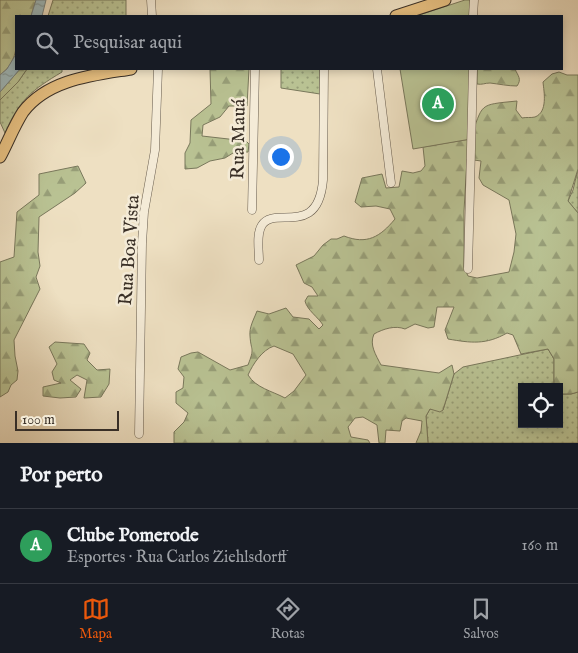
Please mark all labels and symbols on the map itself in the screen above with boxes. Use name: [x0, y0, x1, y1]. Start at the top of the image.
pin: A: [422, 85, 454, 123]
street label: Rua Mauá: [226, 98, 252, 180]
your location: [268, 144, 294, 170]
street label: Rua Boa Vista: [114, 193, 146, 306]
scale bar: [15, 408, 119, 431]

